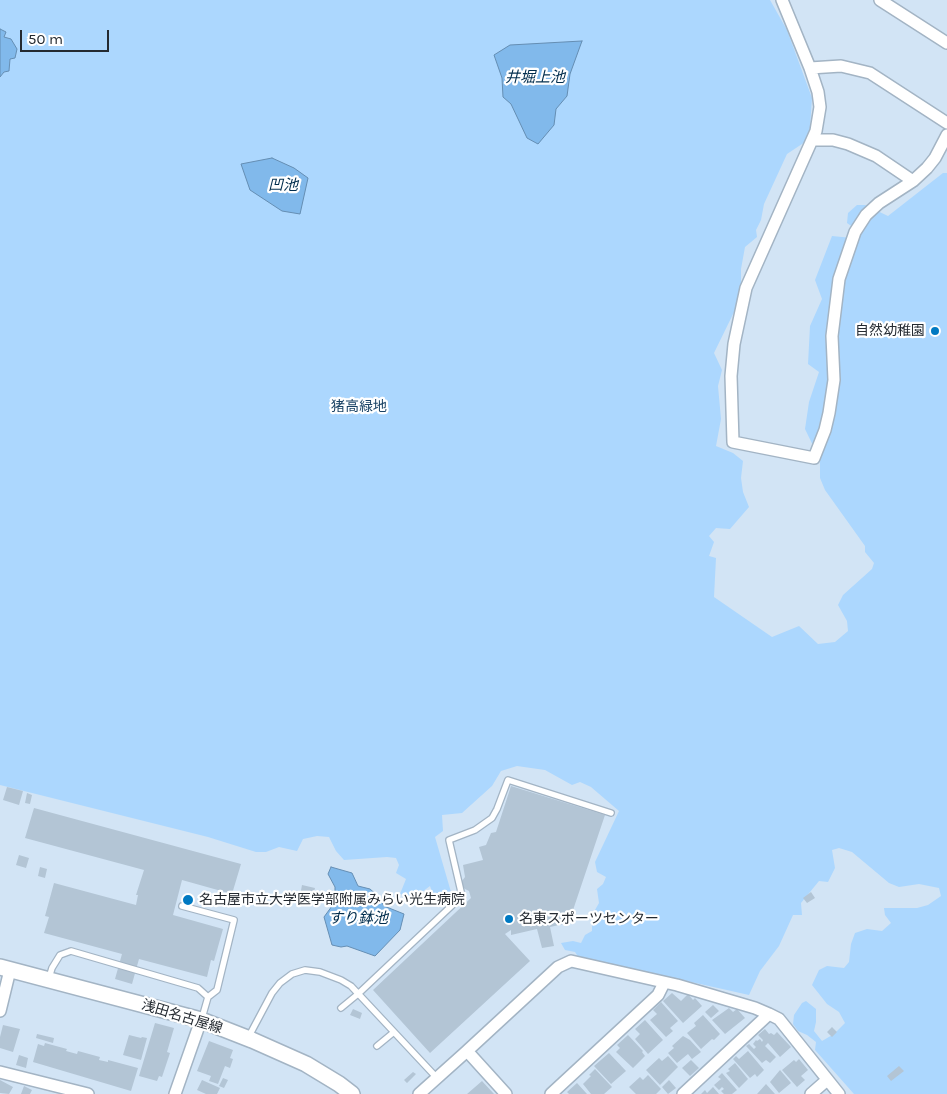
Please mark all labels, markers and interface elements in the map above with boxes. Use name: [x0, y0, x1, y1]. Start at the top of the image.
scale bar: [22, 20, 111, 52]
text: 50 m: [28, 30, 63, 48]
water label: 井堀上池: [505, 69, 565, 87]
water label: 凹池: [268, 177, 298, 195]
place label: 自然幼稚園: [855, 323, 925, 339]
marker: 自然幼稚園: [929, 325, 941, 337]
park label: 猪高緑地: [331, 399, 387, 415]
place label: 名古屋市立大学医学部附属みらい光生病院: [199, 892, 465, 908]
marker: 名古屋市立大学医学部附属みらい光生病院: [181, 893, 195, 907]
water label: すり鉢池: [328, 910, 388, 928]
place label: 名東スポーツセンター: [519, 911, 659, 927]
marker: 名東スポーツセンター: [503, 913, 515, 925]
street label: 浅田名古屋線: [139, 997, 225, 1037]

